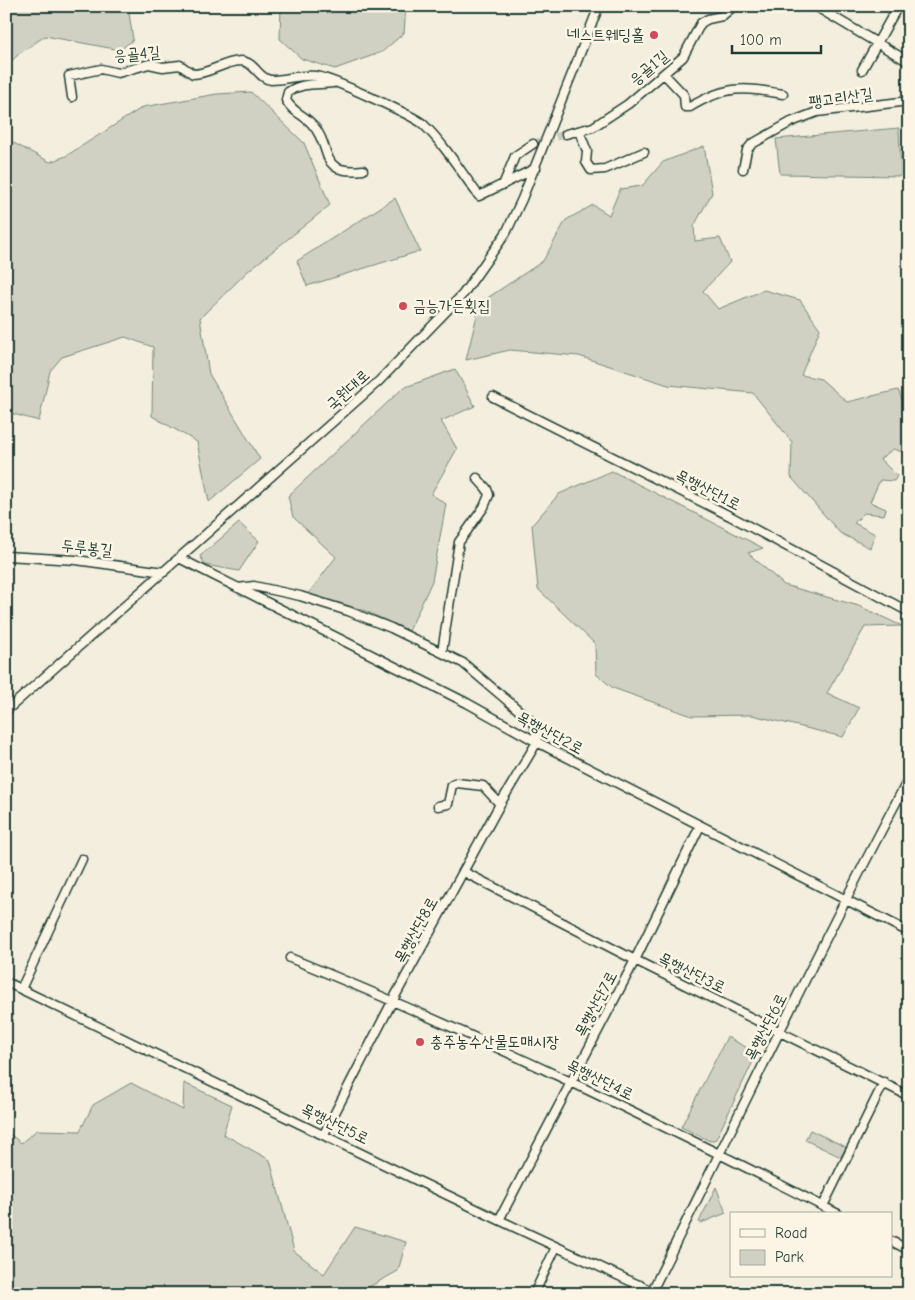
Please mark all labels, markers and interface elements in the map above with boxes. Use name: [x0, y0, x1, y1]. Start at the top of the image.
scale bar: [732, 22, 821, 54]
place label: 네스트웨딩홀: [567, 26, 644, 44]
marker: 네스트웨딩홀: [648, 29, 660, 41]
text: 100 m: [740, 31, 782, 49]
street label: 응골4길: [113, 43, 161, 65]
street label: 응골1길: [626, 47, 672, 89]
street label: 팽고리산길: [808, 85, 874, 111]
place label: 금능가든횟집: [413, 297, 490, 315]
marker: 금능가든횟집: [397, 300, 409, 312]
street label: 국원대로: [323, 366, 373, 414]
street label: 목행산단1로: [672, 466, 744, 514]
street label: 두루봉길: [60, 536, 114, 560]
street label: 목행산단2로: [514, 708, 586, 758]
street label: 목행산단8로: [391, 894, 441, 966]
street label: 목행산단3로: [655, 949, 729, 997]
street label: 목행산단7로: [571, 968, 621, 1040]
street label: 목행산단6로: [741, 990, 791, 1064]
place label: 충주농수산물도매시장: [430, 1033, 559, 1051]
marker: 충주농수산물도매시장: [414, 1036, 426, 1048]
street label: 목행산단4로: [564, 1056, 636, 1104]
street label: 목행산단5로: [298, 1100, 372, 1148]
legend: [730, 1212, 892, 1278]
text: Road: [775, 1224, 807, 1242]
text: Park: [775, 1248, 804, 1266]

